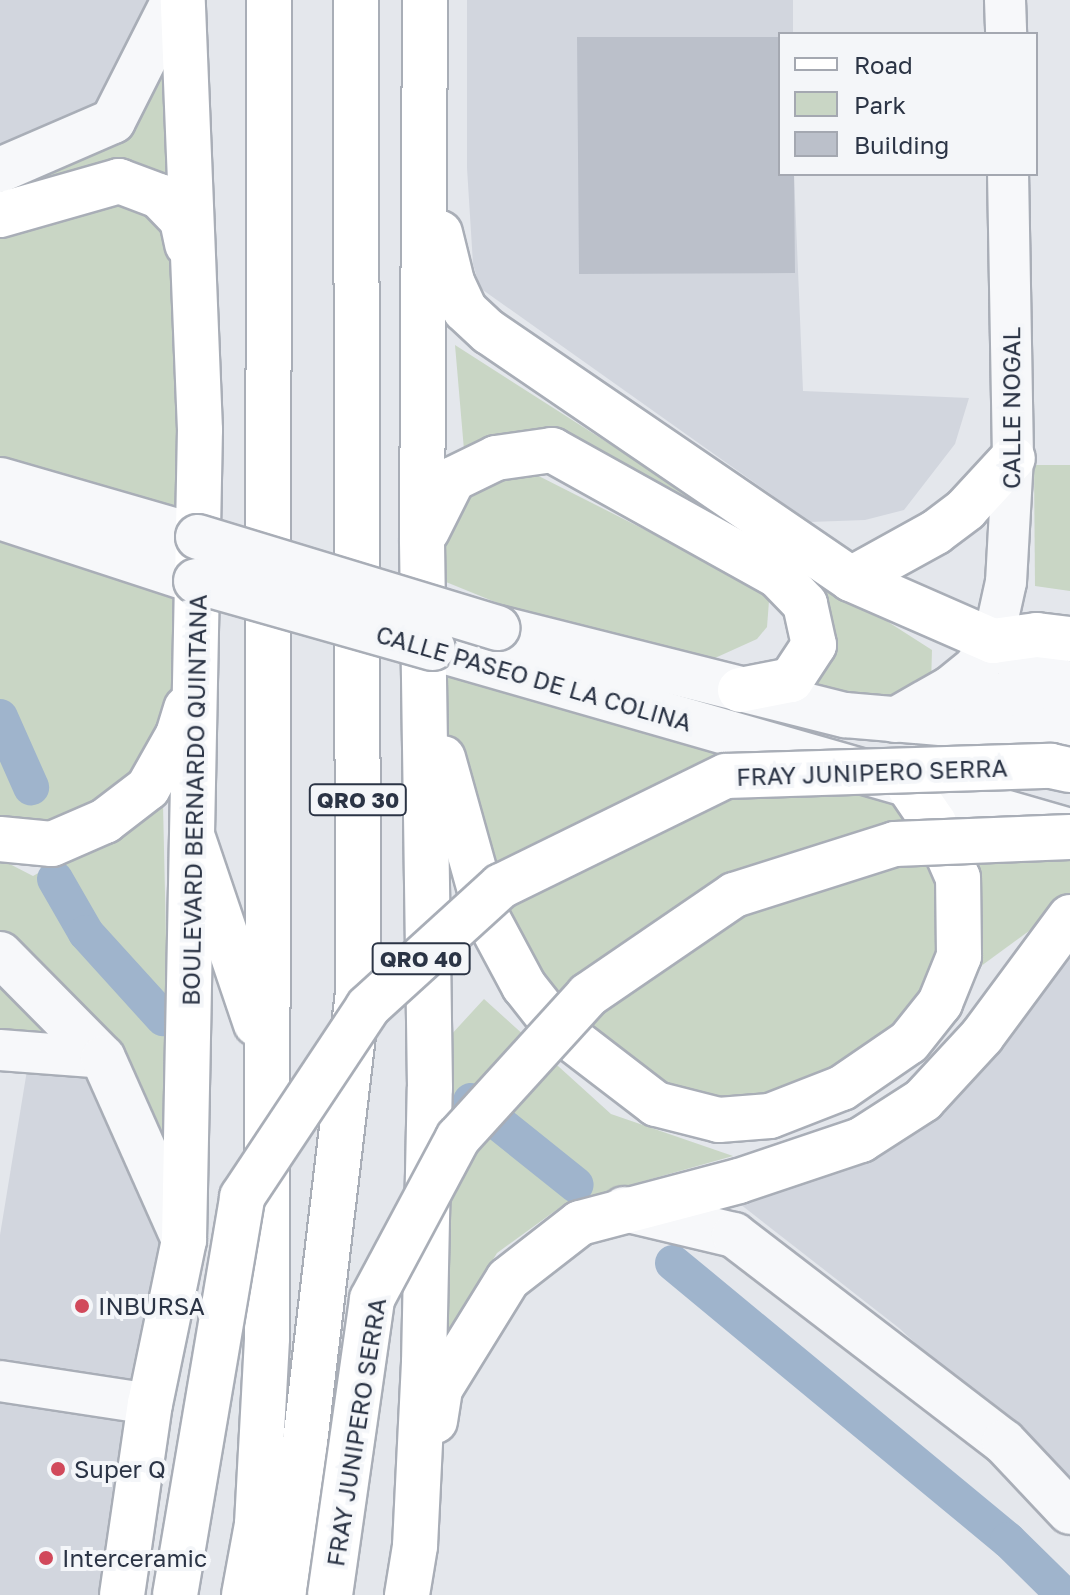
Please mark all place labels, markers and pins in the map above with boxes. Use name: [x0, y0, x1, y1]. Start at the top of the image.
place label: INBURSA: [98, 1292, 205, 1320]
marker: INBURSA: [73, 1297, 91, 1315]
place label: Super Q: [74, 1455, 166, 1483]
marker: Super Q: [49, 1460, 67, 1478]
place label: Interceramic: [62, 1544, 207, 1572]
marker: Interceramic: [37, 1549, 55, 1567]

